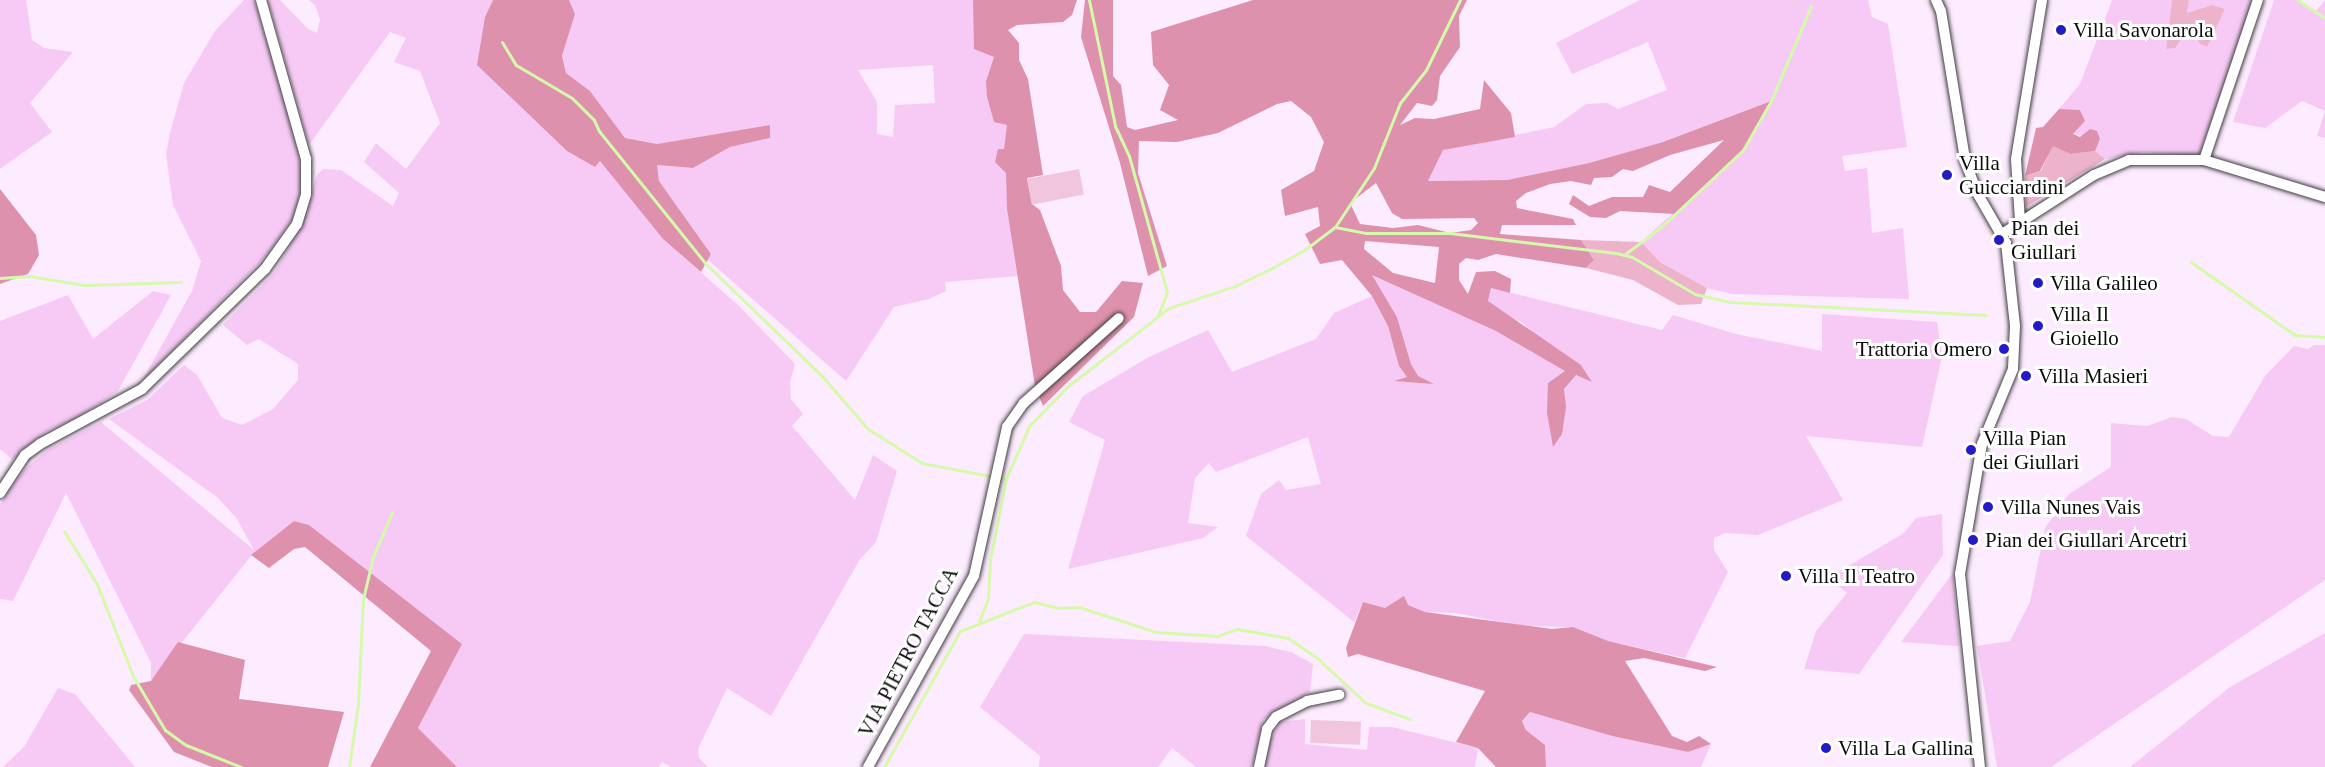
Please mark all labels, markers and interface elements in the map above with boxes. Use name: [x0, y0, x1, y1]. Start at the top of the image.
place label: Villa Savonarola: [2073, 17, 2213, 43]
marker: Villa Savonarola: [2054, 23, 2068, 37]
place label: Villa Guicciardini: [1959, 150, 2064, 200]
marker: Villa Guicciardini: [1940, 168, 1954, 182]
place label: Pian dei Giullari: [2011, 215, 2079, 265]
marker: Pian dei Giullari: [1992, 233, 2006, 247]
place label: Villa Galileo: [2050, 270, 2158, 296]
marker: Villa Galileo: [2031, 276, 2045, 290]
place label: Villa Il Gioiello: [2050, 301, 2119, 351]
marker: Villa Il Gioiello: [2031, 319, 2045, 333]
place label: Trattoria Omero: [1856, 336, 1992, 362]
marker: Trattoria Omero: [1997, 342, 2011, 356]
place label: Villa Masieri: [2038, 363, 2148, 389]
marker: Villa Masieri: [2019, 369, 2033, 383]
place label: Villa Pian dei Giullari: [1983, 425, 2079, 475]
marker: Villa Pian dei Giullari: [1964, 443, 1978, 457]
place label: Villa Nunes Vais: [2000, 494, 2141, 520]
marker: Villa Nunes Vais: [1981, 500, 1995, 514]
place label: Pian dei Giullari Arcetri: [1985, 527, 2189, 553]
marker: Pian dei Giullari Arcetri: [1966, 533, 1980, 547]
street label: VIA PIETRO TACCA: [852, 562, 964, 742]
place label: Villa Il Teatro: [1798, 563, 1915, 589]
marker: Villa Il Teatro: [1779, 569, 1793, 583]
place label: Villa La Gallina: [1838, 735, 1973, 761]
marker: Villa La Gallina: [1819, 741, 1833, 755]

